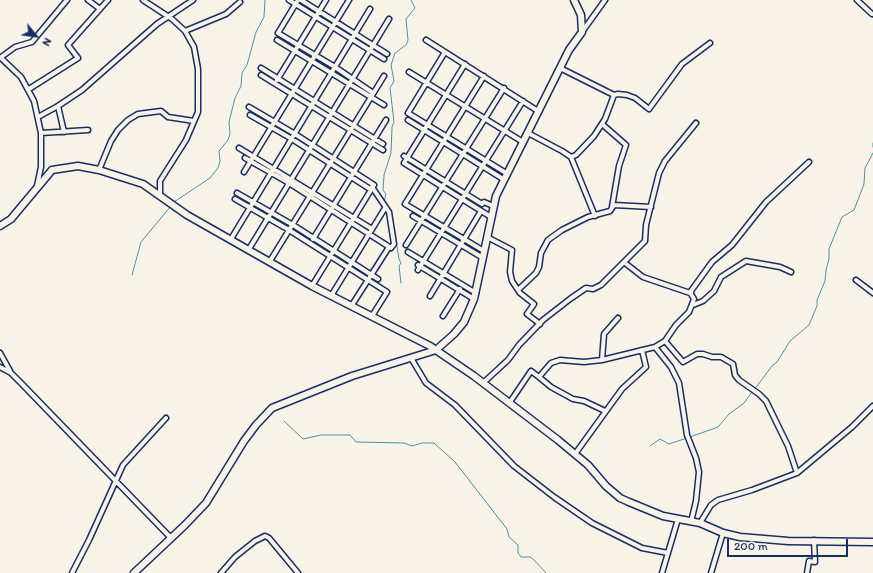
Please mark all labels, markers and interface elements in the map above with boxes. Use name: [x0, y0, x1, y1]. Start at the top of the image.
north arrow: [16, 16, 56, 56]
text: N: [39, 36, 54, 48]
scale bar: [729, 531, 850, 557]
text: 200 m: [734, 539, 768, 553]

